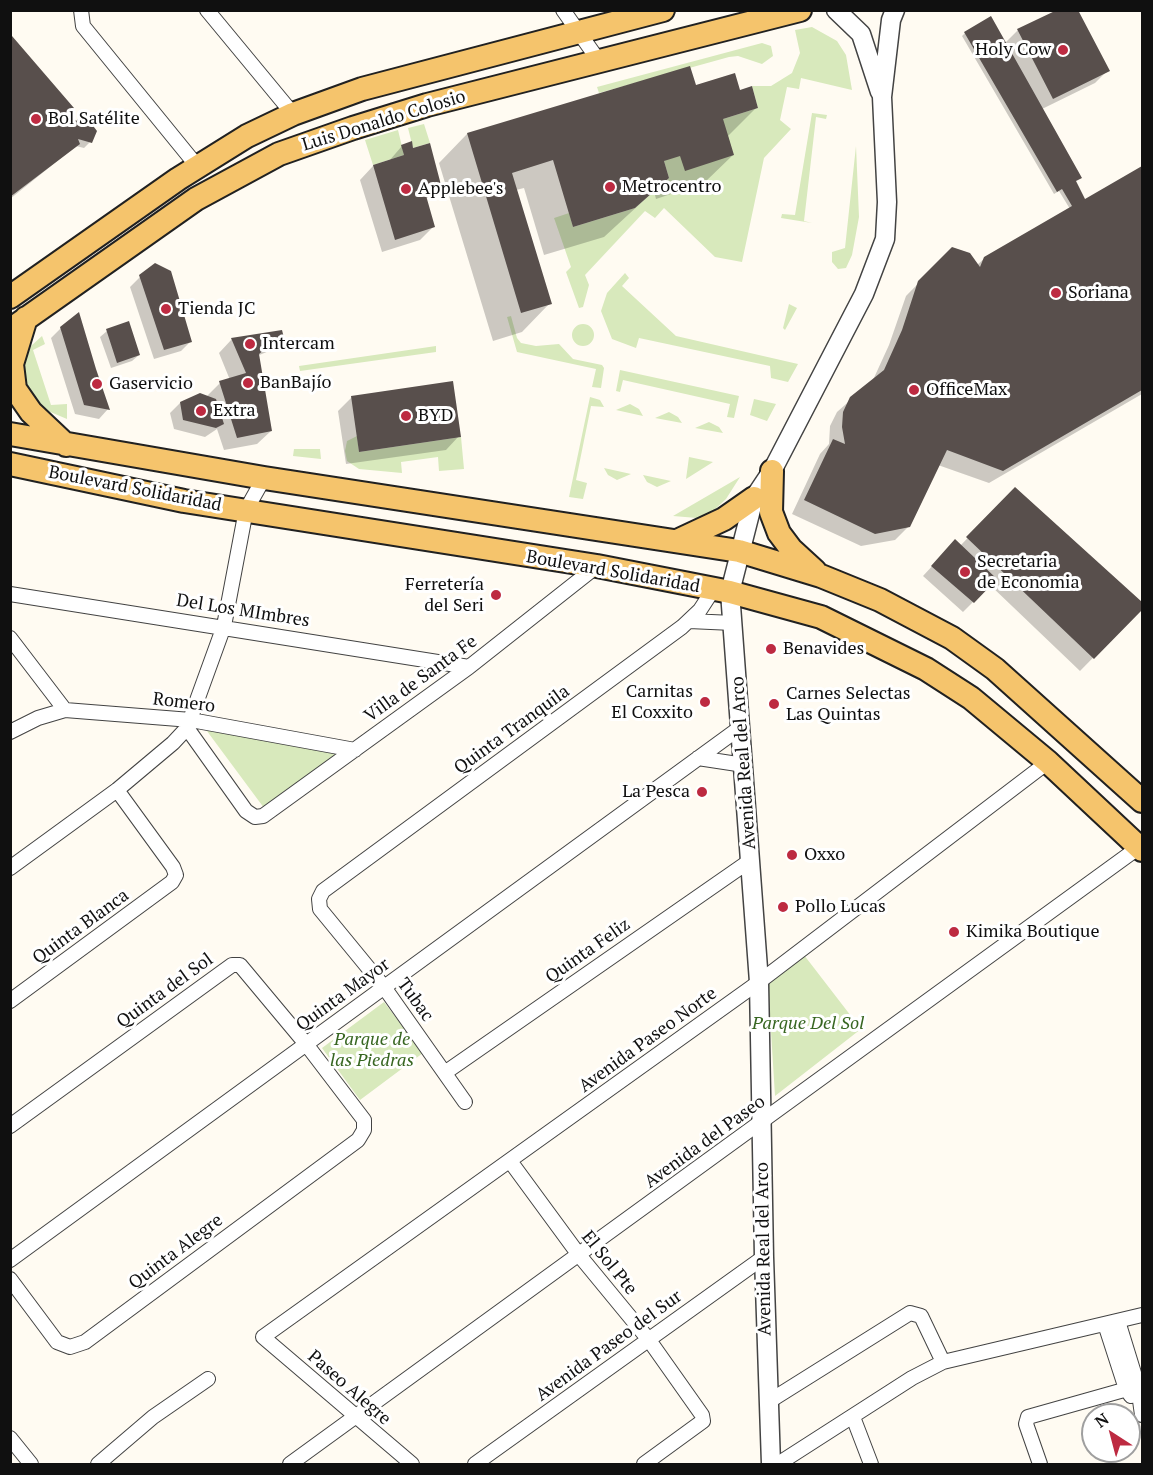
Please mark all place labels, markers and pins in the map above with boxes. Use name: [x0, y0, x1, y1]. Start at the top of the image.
place label: Holy Cow: [975, 39, 1051, 61]
marker: Holy Cow: [1056, 43, 1070, 57]
place label: Bol Satélite: [48, 108, 140, 130]
marker: Bol Satélite: [29, 112, 43, 126]
place label: Metrocentro: [622, 176, 722, 198]
place label: Applebee's: [418, 178, 504, 200]
marker: Metrocentro: [603, 180, 617, 194]
marker: Applebee's: [399, 182, 413, 196]
place label: Soriana: [1068, 282, 1129, 304]
marker: Soriana: [1049, 286, 1063, 300]
place label: Tienda JC: [178, 298, 255, 320]
marker: Tienda JC: [159, 302, 173, 316]
place label: Intercam: [262, 333, 335, 355]
marker: Intercam: [243, 337, 257, 351]
place label: BanBajío: [260, 372, 332, 394]
place label: Gaservicio: [109, 373, 193, 395]
marker: BanBajío: [241, 376, 255, 390]
marker: Gaservicio: [90, 377, 104, 391]
place label: OfficeMax: [926, 379, 1007, 401]
marker: OfficeMax: [907, 383, 921, 397]
place label: Extra: [213, 400, 255, 422]
marker: Extra: [194, 404, 208, 418]
place label: BYD: [418, 405, 453, 427]
marker: BYD: [399, 409, 413, 423]
place label: Secretaria de Economia: [977, 551, 1080, 594]
marker: Secretaria de Economia: [958, 565, 972, 579]
place label: Ferretería del Seri: [405, 574, 484, 616]
marker: Ferretería del Seri: [489, 588, 503, 602]
place label: Benavides: [783, 638, 864, 660]
marker: Benavides: [764, 642, 778, 656]
place label: Carnitas El Coxxito: [611, 681, 693, 724]
place label: Carnes Selectas Las Quintas: [786, 683, 911, 726]
marker: Carnitas El Coxxito: [698, 695, 712, 709]
marker: Carnes Selectas Las Quintas: [767, 697, 781, 711]
place label: La Pesca: [622, 781, 690, 803]
marker: La Pesca: [695, 785, 709, 799]
place label: Oxxo: [804, 844, 845, 866]
marker: Oxxo: [785, 848, 799, 862]
place label: Pollo Lucas: [795, 896, 886, 918]
marker: Pollo Lucas: [776, 900, 790, 914]
place label: Kimika Boutique: [966, 921, 1099, 943]
marker: Kimika Boutique: [947, 925, 961, 939]

